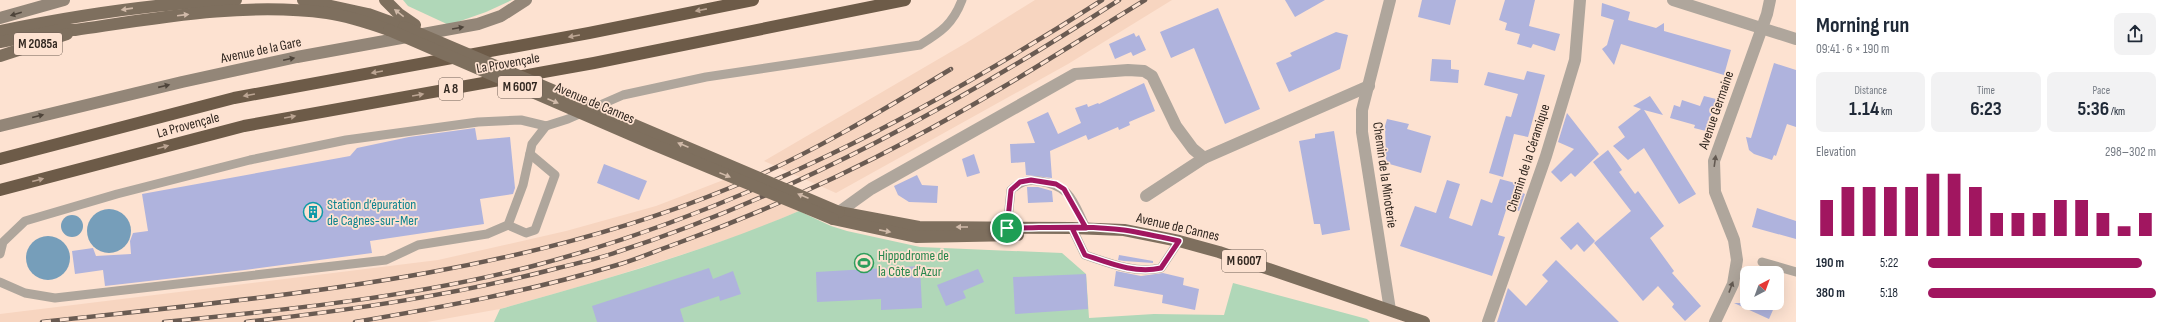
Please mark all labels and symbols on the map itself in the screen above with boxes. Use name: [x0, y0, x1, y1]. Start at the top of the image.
one-way arrow: [121, 6, 133, 12]
one-way arrow: [695, 8, 707, 14]
one-way arrow: [394, 9, 405, 18]
one-way arrow: [9, 11, 21, 17]
one-way arrow: [177, 12, 189, 19]
one-way arrow: [452, 25, 464, 31]
road number: M 2085a: [14, 33, 62, 55]
street label: Avenue de la Gare: [218, 33, 303, 67]
one-way arrow: [567, 33, 580, 39]
street label: La Provençale: [475, 49, 541, 77]
one-way arrow: [283, 55, 295, 61]
one-way arrow: [371, 69, 383, 75]
street label: Avenue Germaine: [1694, 69, 1737, 152]
road number: M 6007: [498, 76, 542, 98]
road number: A 8: [439, 78, 463, 100]
street label: Avenue de Cannes: [552, 78, 637, 127]
one-way arrow: [158, 83, 170, 89]
one-way arrow: [412, 91, 424, 97]
one-way arrow: [243, 92, 255, 98]
one-way arrow: [548, 98, 559, 104]
street label: Chemin de la Céramique: [1503, 102, 1553, 214]
street label: La Provençale: [155, 108, 221, 142]
one-way arrow: [32, 113, 44, 119]
one-way arrow: [284, 114, 296, 120]
street label: Chemin de la Minoterie: [1369, 121, 1401, 229]
one-way arrow: [677, 142, 689, 148]
one-way arrow: [158, 144, 170, 150]
one-way arrow: [1713, 155, 1719, 167]
one-way arrow: [719, 172, 731, 178]
one-way arrow: [32, 177, 44, 183]
one-way arrow: [796, 193, 808, 199]
place label: Station d’épuration de Cagnes-sur-Mer: [327, 196, 418, 229]
building icon: Station d’épuration de Cagnes-sur-Mer: [302, 201, 324, 223]
street label: Avenue de Cannes: [1134, 209, 1221, 245]
pin: [990, 211, 1024, 245]
one-way arrow: [955, 224, 968, 230]
one-way arrow: [879, 228, 891, 234]
place label: Hippodrome de la Côte d'Azur: [878, 247, 949, 280]
road number: M 6007: [1222, 250, 1266, 272]
sports icon: Hippodrome de la Côte d'Azur: [853, 252, 875, 274]
north arrow: [1740, 266, 1784, 310]
one-way arrow: [1729, 280, 1735, 292]

